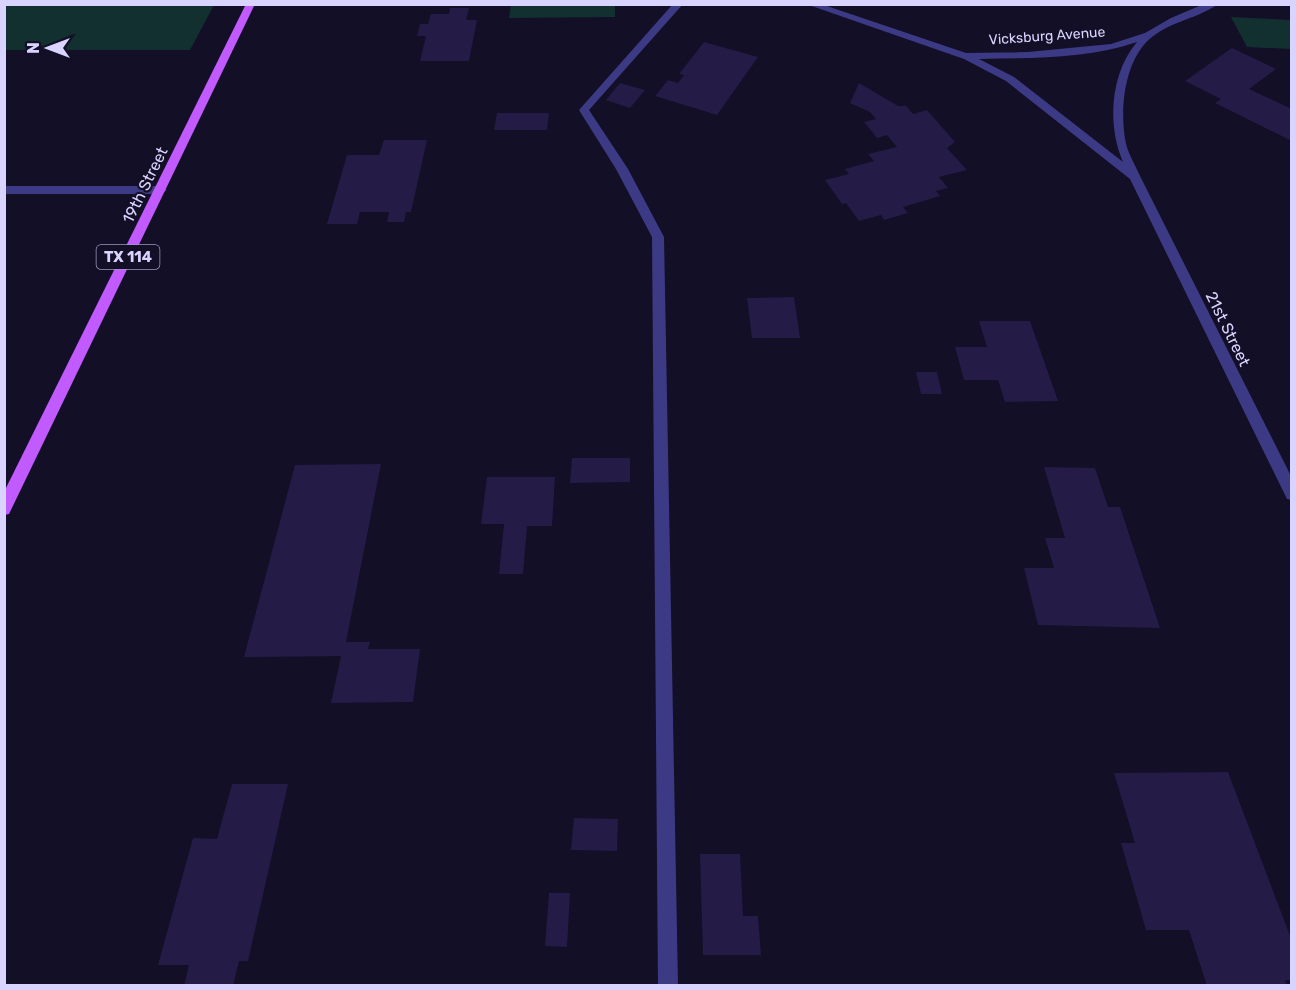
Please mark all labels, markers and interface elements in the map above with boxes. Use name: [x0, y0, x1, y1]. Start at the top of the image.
north arrow: [18, 18, 78, 78]
street label: Vicksburg Avenue: [988, 23, 1106, 49]
text: N: [24, 42, 43, 54]
street label: 19th Street: [118, 144, 172, 226]
road number: TX 114: [96, 245, 160, 269]
street label: 21st Street: [1202, 289, 1254, 369]

